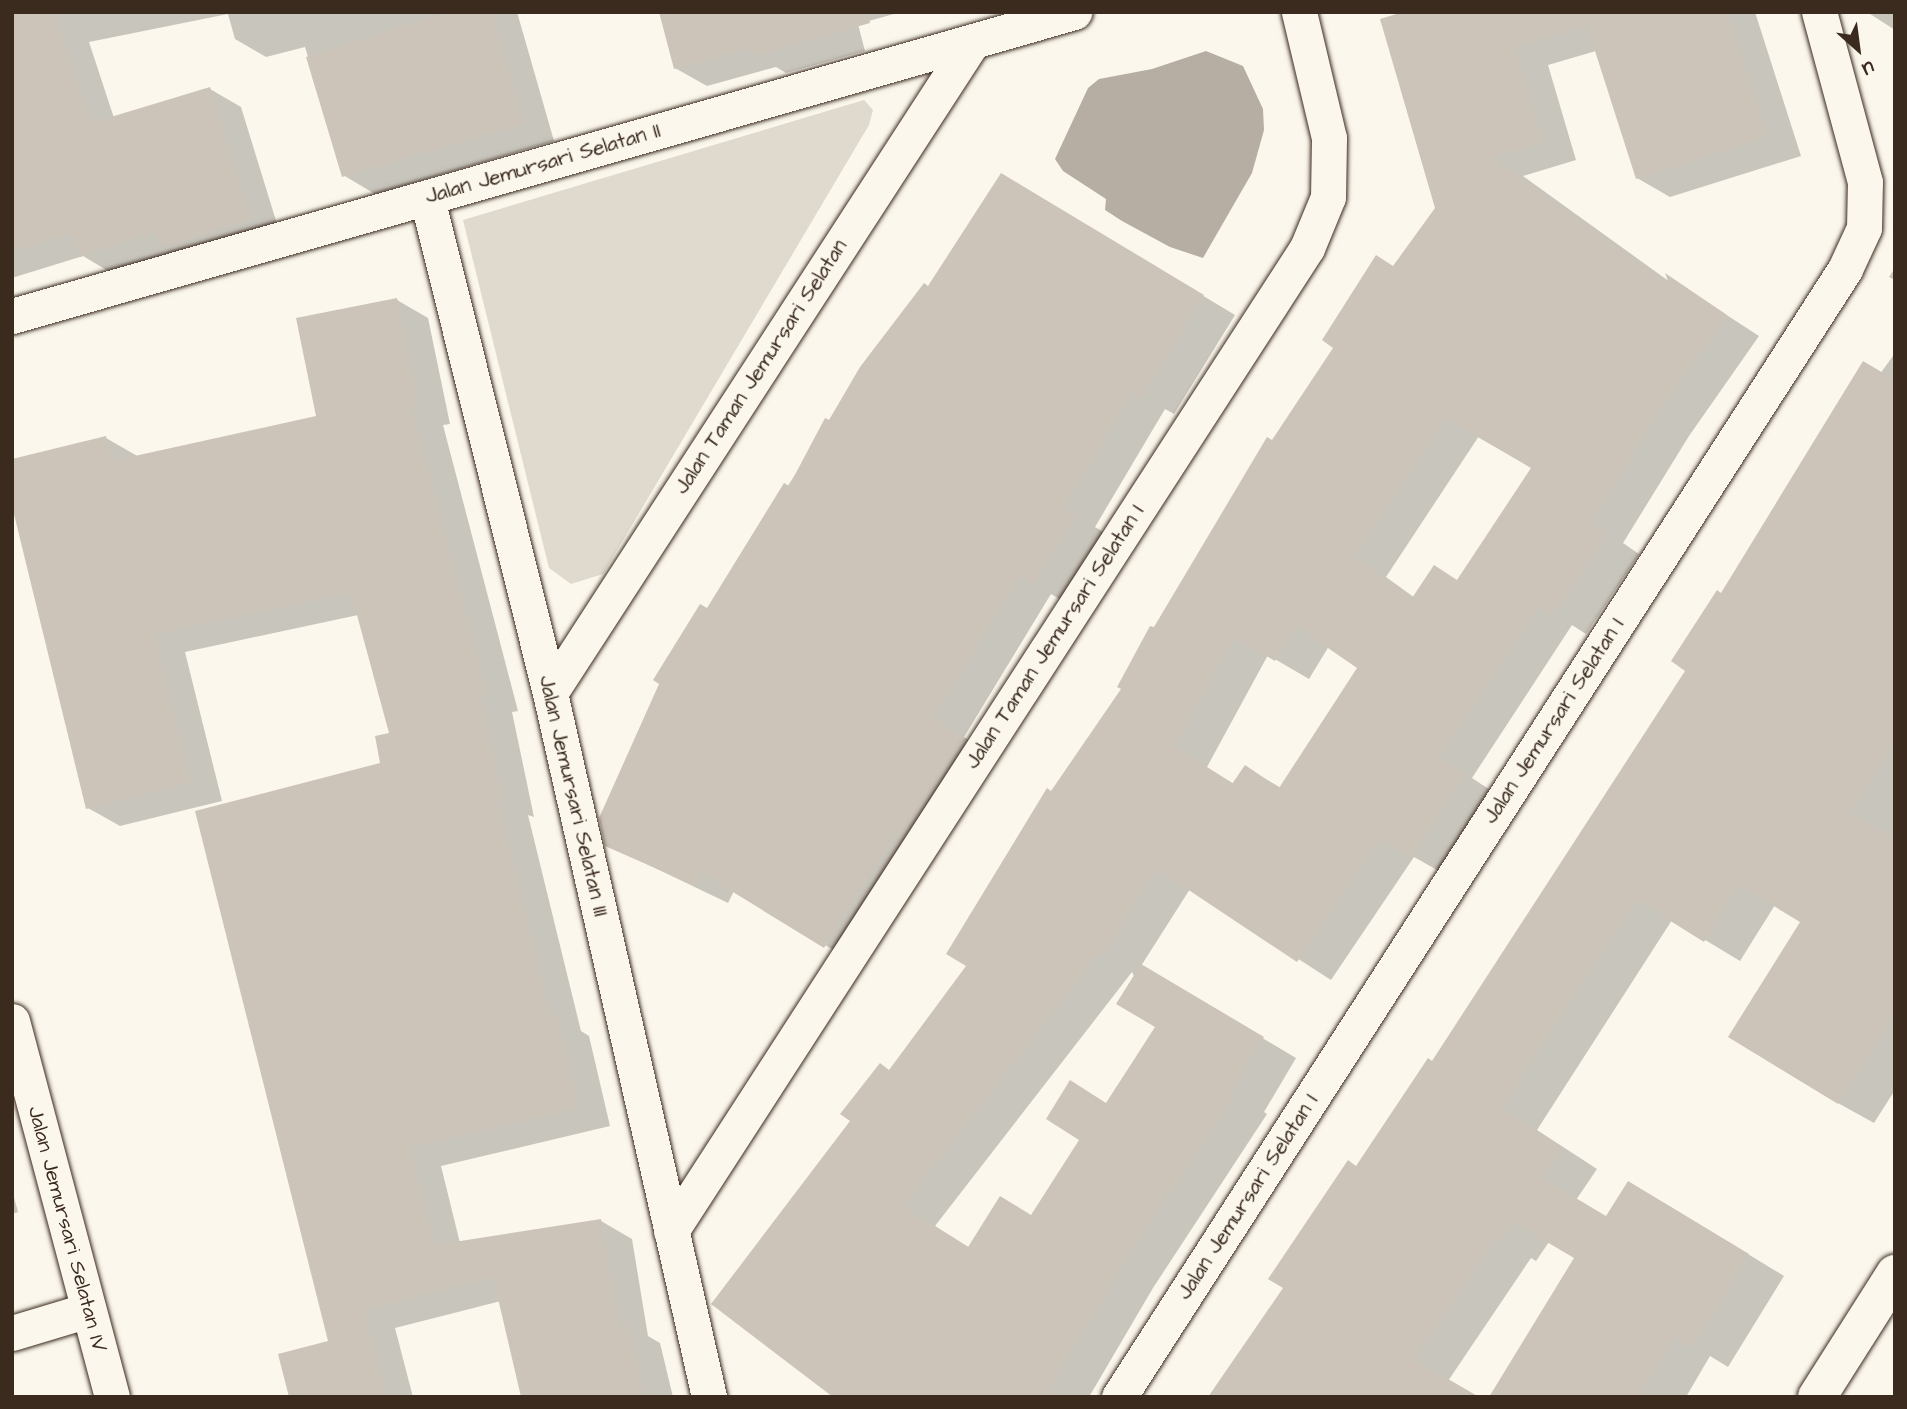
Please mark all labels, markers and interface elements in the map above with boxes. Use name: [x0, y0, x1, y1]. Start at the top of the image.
north arrow: [1823, 14, 1893, 84]
text: U: [1857, 54, 1879, 82]
street label: Jalan Jemursari Selatan II: [423, 118, 663, 210]
street label: Jalan Taman Jemursari Selatan: [669, 235, 853, 499]
street label: Jalan Taman Jemursari Selatan I: [960, 500, 1150, 774]
street label: Jalan Jemursari Selatan I: [1478, 613, 1630, 829]
street label: Jalan Jemursari Selatan III: [533, 673, 613, 919]
street label: Jalan Jemursari Selatan I: [1172, 1089, 1324, 1305]
street label: Jalan Jemursari Selatan IV: [22, 1103, 112, 1355]

